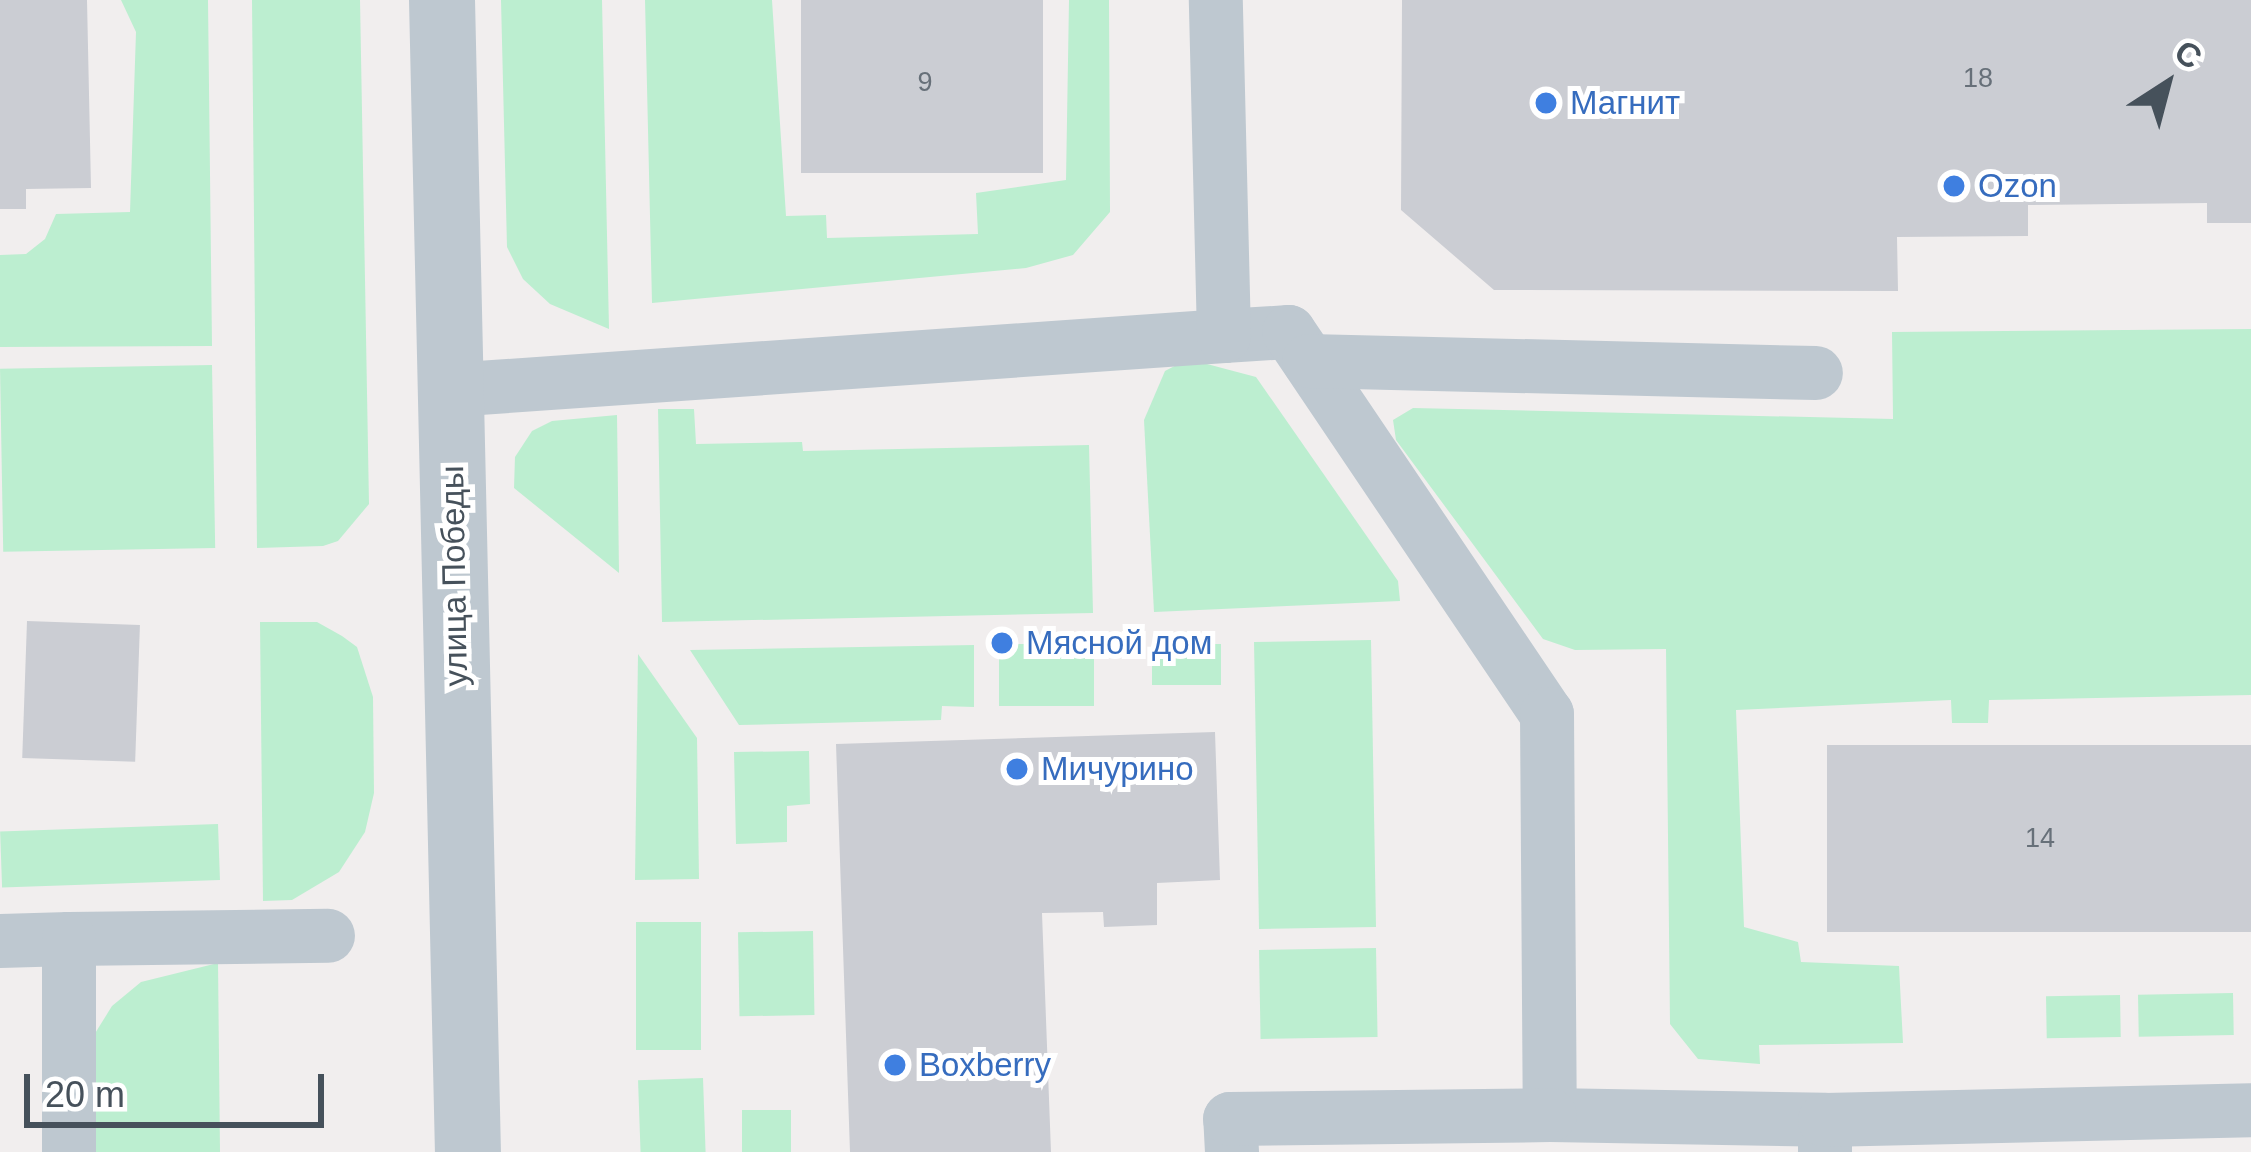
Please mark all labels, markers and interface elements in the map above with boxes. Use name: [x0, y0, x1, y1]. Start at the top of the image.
north arrow: [2107, 24, 2227, 144]
text: С: [2168, 32, 2209, 76]
house number: 18: [1963, 63, 1993, 95]
house number: 9: [917, 67, 933, 99]
place label: Магнит: [1570, 83, 1680, 123]
marker: Магнит: [1533, 90, 1559, 116]
place label: Ozon: [1978, 166, 2057, 206]
marker: Ozon: [1941, 173, 1967, 199]
street label: улица Победы: [432, 465, 476, 687]
place label: Мясной дом: [1026, 623, 1212, 663]
marker: Мясной дом: [989, 630, 1015, 656]
place label: Мичурино: [1041, 749, 1194, 789]
marker: Мичурино: [1004, 756, 1030, 782]
house number: 14: [2025, 823, 2055, 855]
place label: Boxberry: [919, 1045, 1051, 1085]
scale bar: [30, 1050, 330, 1124]
marker: Boxberry: [882, 1052, 908, 1078]
text: 20 m: [45, 1074, 125, 1115]

